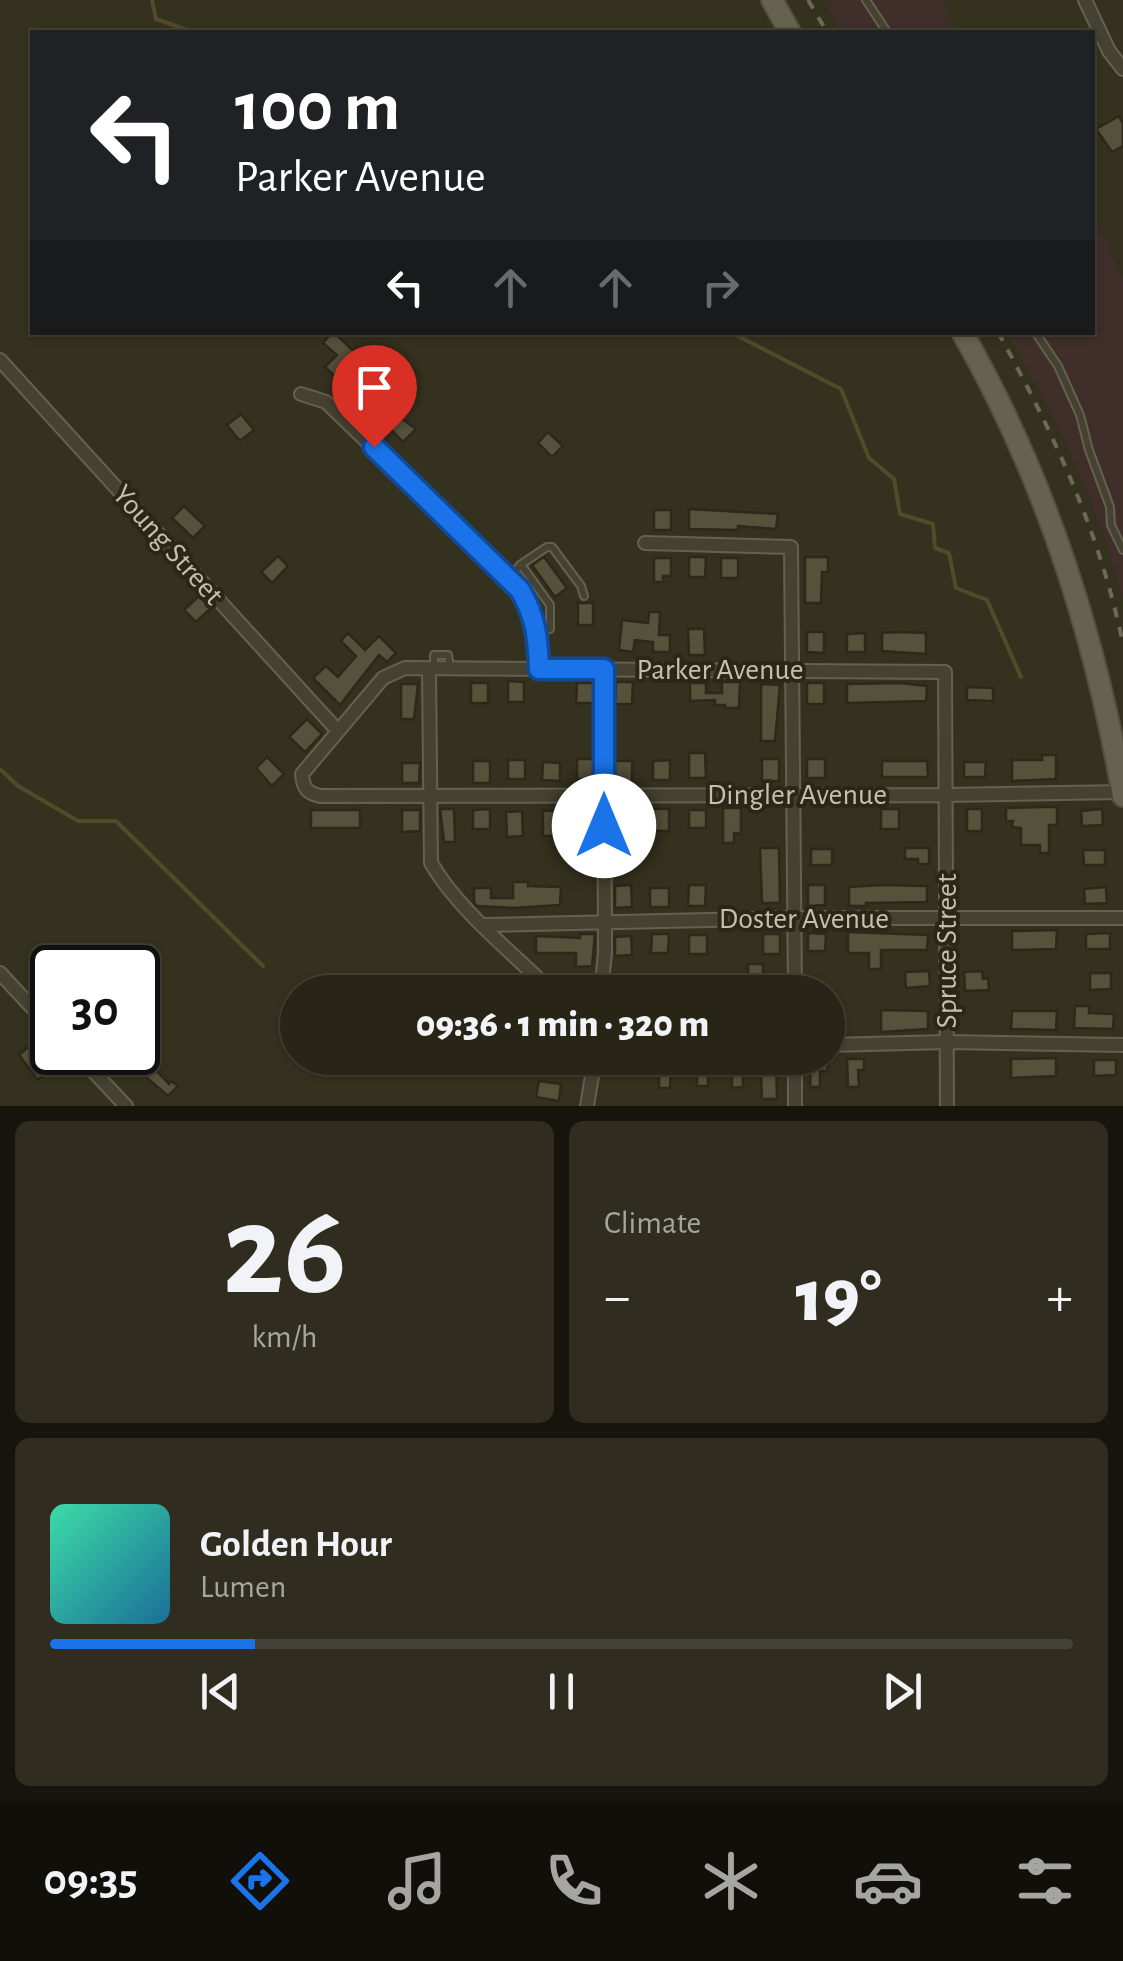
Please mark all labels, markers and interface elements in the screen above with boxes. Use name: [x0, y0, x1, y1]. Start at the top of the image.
icon: left: [70, 70, 200, 200]
text: 100 m: [235, 73, 400, 143]
text: Parker Avenue: [235, 155, 486, 200]
icon: left: [378, 260, 433, 315]
icon: ahead: [483, 260, 538, 315]
icon: ahead: [588, 260, 643, 315]
icon: right: [693, 260, 748, 315]
pin: [332, 345, 417, 448]
icon: arrive: [347, 360, 402, 415]
street label: Young Street: [107, 479, 229, 611]
street label: Parker Avenue: [636, 655, 804, 685]
position arrow: [552, 774, 656, 878]
street label: Dingler Avenue: [707, 780, 887, 810]
street label: Spruce Street: [932, 873, 962, 1029]
street label: Doster Avenue: [719, 904, 889, 934]
speed limit sign: 30: [30, 945, 160, 1075]
text: 09:36 · 1 min · 320 m: [416, 1006, 709, 1044]
text: 26: [222, 1188, 347, 1318]
text: Climate: [604, 1207, 701, 1239]
text: 19°: [795, 1260, 882, 1335]
text: −: [604, 1270, 630, 1325]
text: +: [1047, 1270, 1073, 1325]
text: km/h: [251, 1321, 318, 1353]
text: Golden Hour: [200, 1526, 392, 1564]
text: Lumen: [200, 1571, 286, 1603]
icon: previous: [193, 1664, 248, 1719]
icon: pause: [534, 1664, 589, 1719]
icon: next: [875, 1664, 930, 1719]
icon: directions: [225, 1846, 295, 1916]
icon: music: [382, 1846, 452, 1916]
icon: phone: [539, 1846, 609, 1916]
icon: climate: [696, 1846, 766, 1916]
icon: car: [853, 1846, 923, 1916]
icon: filters: [1010, 1846, 1080, 1916]
text: 09:35: [43, 1858, 138, 1903]

